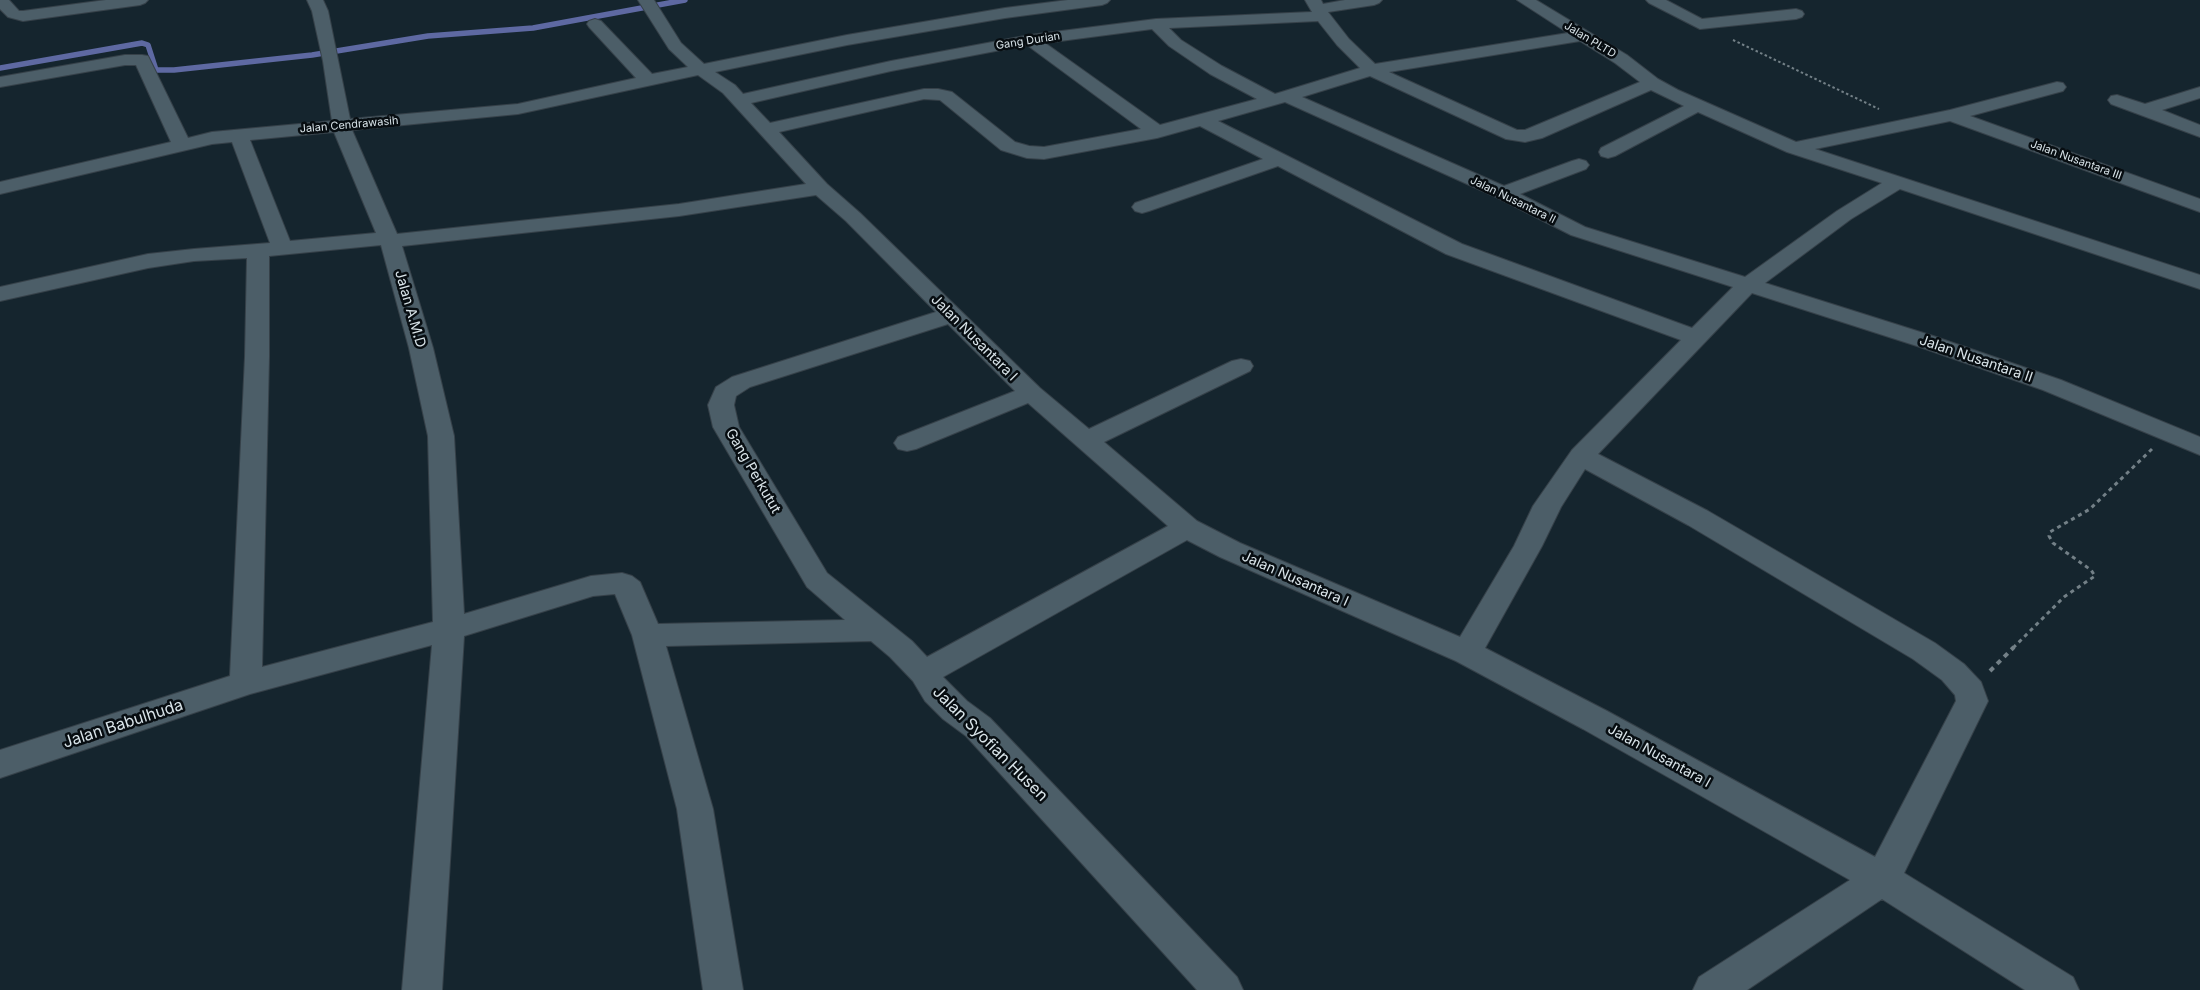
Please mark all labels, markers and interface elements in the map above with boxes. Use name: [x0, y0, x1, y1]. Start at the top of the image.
street label: Jalan PLTD: [1562, 19, 1618, 61]
street label: Gang Durian: [995, 29, 1061, 53]
street label: Jalan Cendrawasih: [299, 114, 399, 136]
street label: Jalan Nusantara III: [2029, 137, 2123, 183]
street label: Jalan Nusantara II: [1468, 174, 1558, 226]
street label: Jalan A.M.D: [391, 268, 429, 350]
street label: Jalan Nusantara I: [927, 291, 1021, 385]
street label: Jalan Nusantara II: [1917, 332, 2035, 386]
street label: Gang Perkutut: [722, 426, 784, 516]
street label: Jalan Nusantara I: [1239, 548, 1351, 610]
street label: Jalan Syofian Husen: [928, 682, 1052, 806]
street label: Jalan Babulhuda: [60, 696, 186, 752]
street label: Jalan Nusantara I: [1605, 721, 1713, 791]

